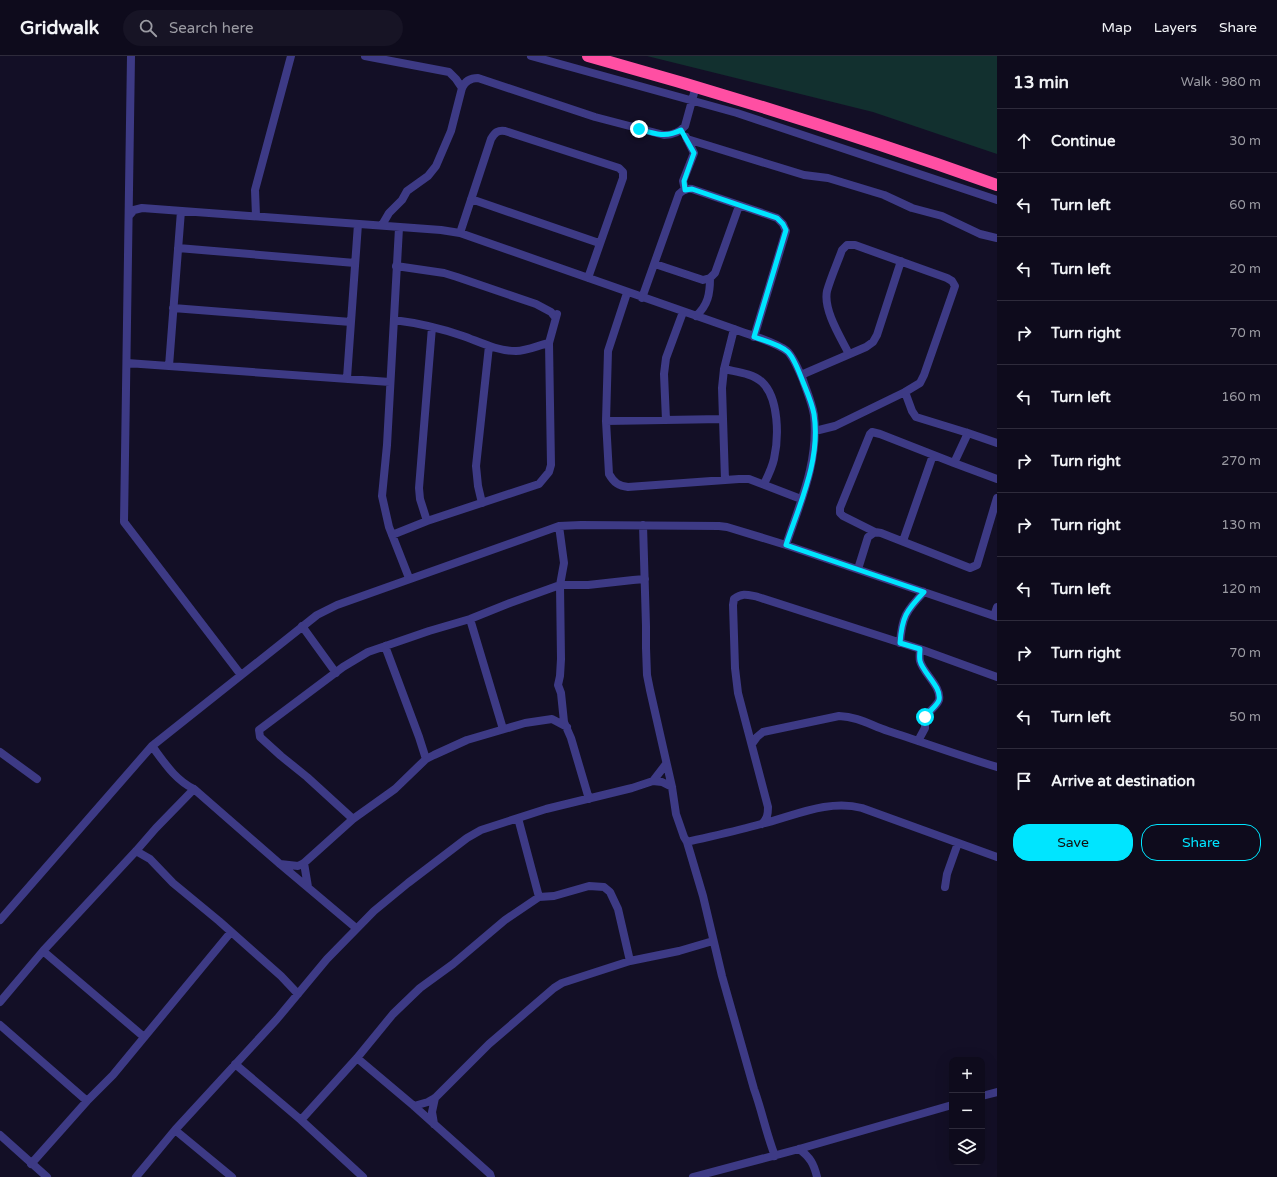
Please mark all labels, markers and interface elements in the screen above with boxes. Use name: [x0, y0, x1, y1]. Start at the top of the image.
search box: [123, 10, 403, 46]
text: Gridwalk: [20, 17, 99, 39]
icon: search: [137, 17, 159, 39]
text: Search here: [169, 19, 253, 37]
text: Map: [1102, 19, 1132, 36]
text: Layers: [1154, 19, 1197, 36]
text: Share: [1219, 19, 1257, 36]
text: 13 min: [1013, 72, 1069, 93]
text: Walk · 980 m: [1181, 74, 1261, 90]
route end: [630, 120, 648, 138]
icon: ahead: [1013, 130, 1035, 152]
text: Continue: [1051, 132, 1115, 150]
text: 30 m: [1229, 133, 1261, 149]
icon: left: [1013, 194, 1035, 216]
text: Turn left: [1051, 196, 1111, 214]
text: 60 m: [1229, 197, 1261, 213]
icon: left: [1013, 258, 1035, 280]
text: Turn left: [1051, 260, 1111, 278]
text: 20 m: [1229, 261, 1261, 277]
icon: right: [1013, 322, 1035, 344]
text: Turn right: [1051, 324, 1121, 342]
text: 70 m: [1229, 325, 1261, 341]
icon: left: [1013, 386, 1035, 408]
text: Turn left: [1051, 388, 1111, 406]
text: 160 m: [1221, 389, 1261, 405]
icon: right: [1013, 450, 1035, 472]
text: Turn right: [1051, 452, 1121, 470]
text: 270 m: [1221, 453, 1261, 469]
icon: right: [1013, 514, 1035, 536]
text: Turn right: [1051, 516, 1121, 534]
text: 130 m: [1221, 517, 1261, 533]
icon: left: [1013, 578, 1035, 600]
text: Turn left: [1051, 580, 1111, 598]
text: 120 m: [1221, 581, 1261, 597]
icon: right: [1013, 642, 1035, 664]
text: Turn right: [1051, 644, 1121, 662]
text: 70 m: [1229, 645, 1261, 661]
icon: left: [1013, 706, 1035, 728]
route start: [916, 708, 934, 726]
text: Turn left: [1051, 708, 1111, 726]
text: 50 m: [1229, 709, 1261, 725]
icon: arrive: [1013, 770, 1035, 792]
text: Arrive at destination: [1051, 772, 1195, 790]
button: Save: [1013, 824, 1133, 861]
button: Share: [1141, 824, 1261, 861]
map controls: [949, 1057, 985, 1165]
button: +: [949, 1057, 985, 1093]
button: −: [949, 1093, 985, 1129]
button: layers: [949, 1129, 985, 1165]

